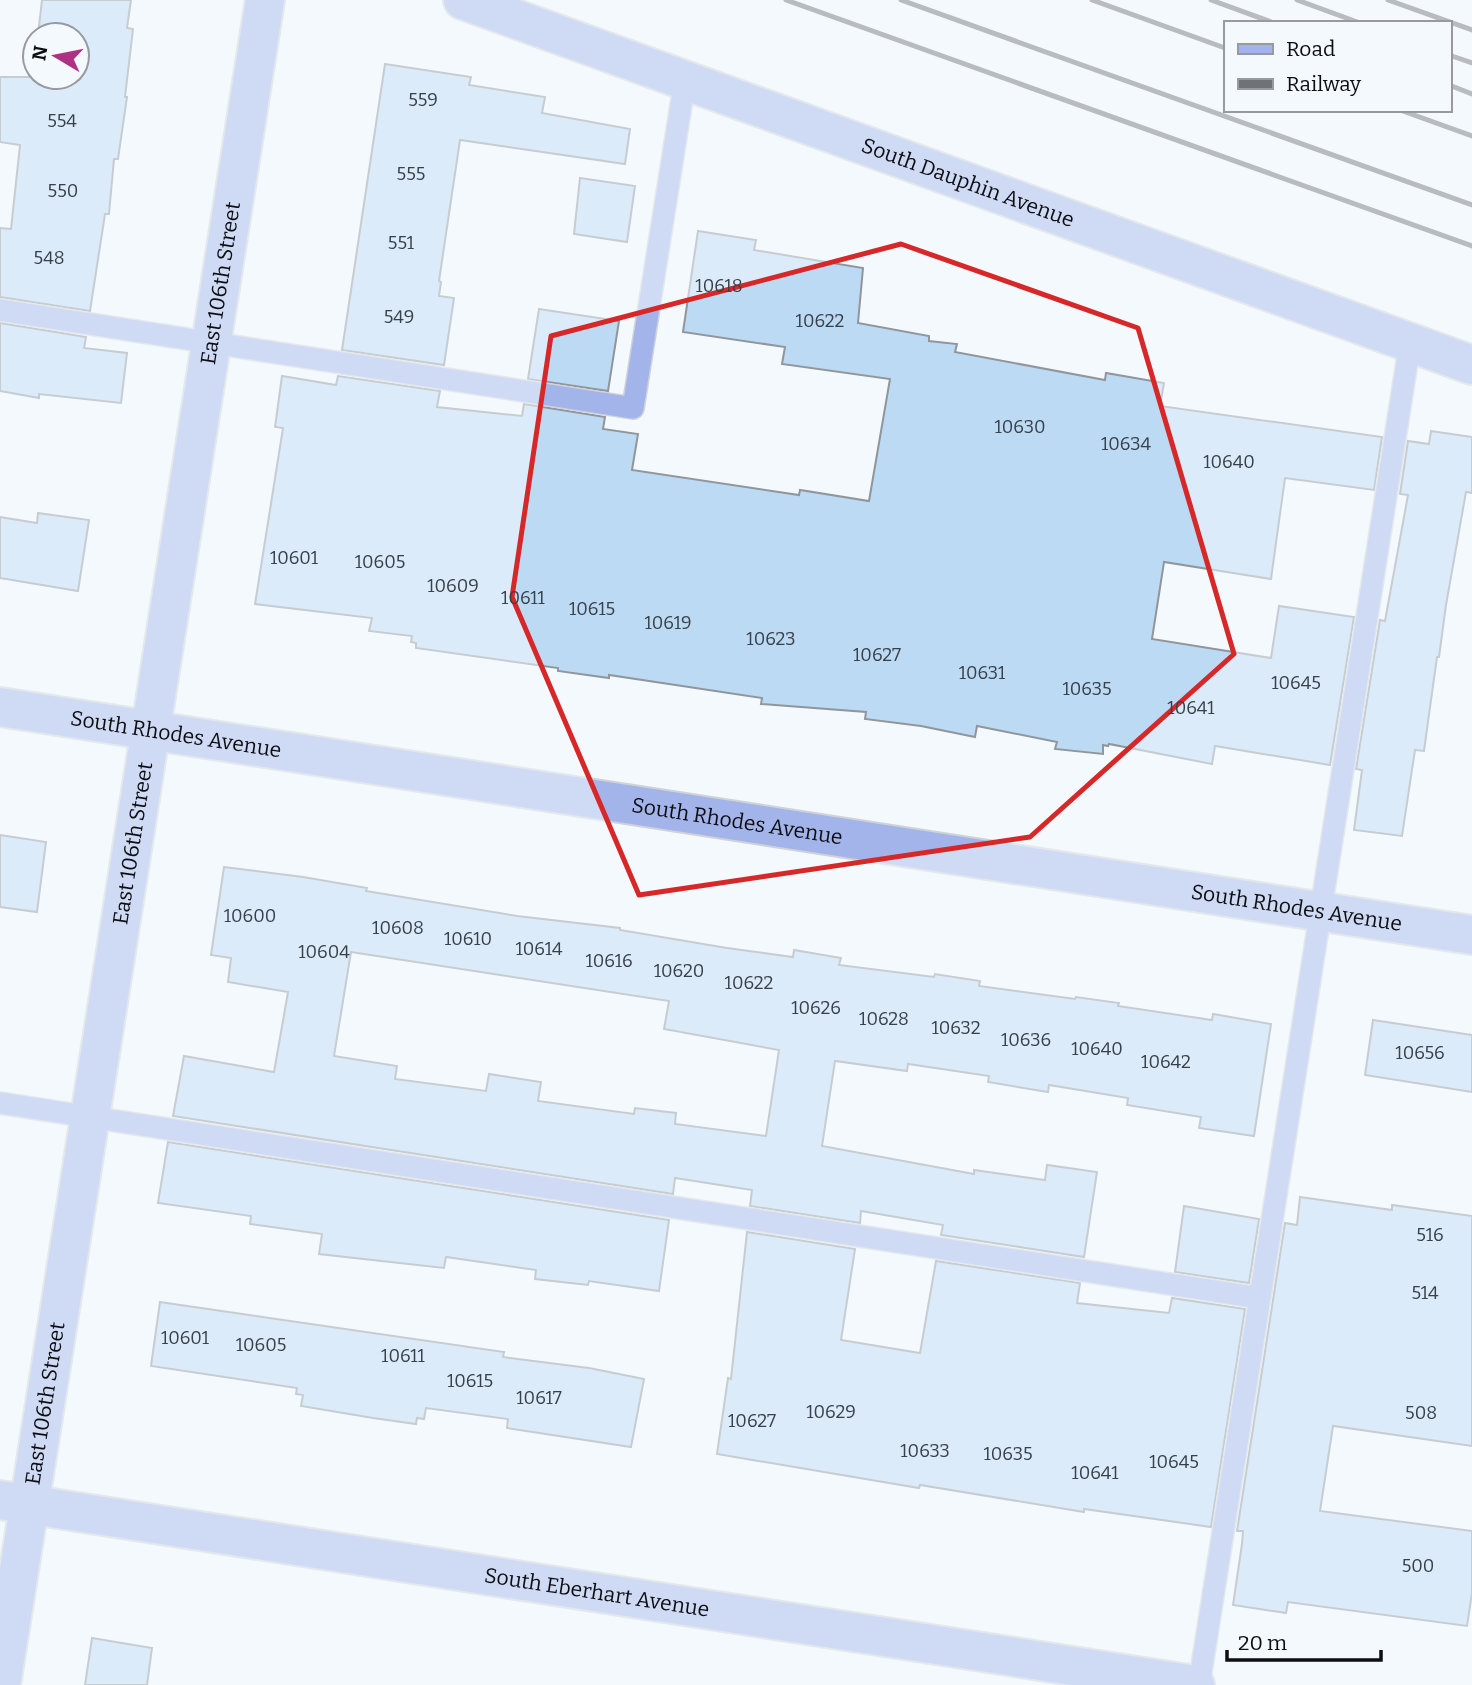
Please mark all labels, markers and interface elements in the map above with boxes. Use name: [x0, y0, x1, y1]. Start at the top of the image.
north arrow: [21, 21, 91, 91]
legend: [1224, 21, 1451, 112]
text: Road: [1286, 36, 1335, 62]
text: N: [27, 44, 52, 62]
text: Railway: [1286, 71, 1362, 97]
house number: 559: [408, 89, 438, 111]
house number: 554: [47, 110, 77, 132]
street label: South Dauphin Avenue: [858, 132, 1078, 233]
house number: 555: [397, 163, 425, 185]
house number: 550: [48, 180, 78, 202]
street label: East 106th Street: [195, 200, 246, 366]
house number: 551: [388, 232, 415, 254]
house number: 548: [34, 247, 64, 269]
house number: 10618: [695, 275, 743, 297]
house number: 549: [384, 306, 414, 328]
house number: 10622: [796, 310, 844, 332]
house number: 10630: [995, 416, 1045, 438]
house number: 10634: [1101, 433, 1151, 455]
house number: 10640: [1203, 451, 1255, 473]
house number: 10601: [270, 547, 319, 569]
house number: 10605: [355, 551, 405, 573]
house number: 10609: [427, 575, 479, 597]
house number: 10611: [501, 587, 546, 609]
house number: 10615: [569, 598, 615, 620]
house number: 10619: [644, 612, 692, 634]
house number: 10623: [746, 628, 796, 650]
house number: 10627: [853, 644, 901, 666]
house number: 10631: [959, 662, 1006, 684]
house number: 10645: [1271, 672, 1321, 694]
house number: 10635: [1062, 678, 1112, 700]
house number: 10641: [1167, 697, 1215, 719]
street label: South Rhodes Avenue: [69, 705, 283, 763]
street label: East 106th Street: [107, 760, 159, 926]
street label: South Rhodes Avenue: [630, 792, 845, 850]
street label: South Rhodes Avenue: [1189, 879, 1404, 937]
house number: 10600: [224, 905, 276, 927]
house number: 10608: [372, 917, 424, 939]
house number: 10610: [444, 928, 492, 950]
house number: 10614: [515, 938, 563, 960]
house number: 10604: [298, 941, 350, 963]
house number: 10616: [585, 950, 633, 972]
house number: 10620: [654, 960, 704, 982]
house number: 10622: [725, 972, 773, 994]
house number: 10626: [791, 997, 841, 1019]
house number: 10628: [859, 1008, 909, 1030]
house number: 10632: [931, 1017, 981, 1039]
house number: 10636: [1001, 1029, 1051, 1051]
house number: 10640: [1071, 1038, 1123, 1060]
house number: 10656: [1395, 1042, 1445, 1064]
house number: 10642: [1141, 1051, 1191, 1073]
house number: 516: [1416, 1224, 1444, 1246]
house number: 514: [1411, 1282, 1439, 1304]
street label: East 106th Street: [20, 1320, 71, 1487]
house number: 10601: [161, 1327, 210, 1349]
house number: 10605: [236, 1334, 286, 1356]
house number: 10611: [381, 1345, 426, 1367]
house number: 10615: [447, 1370, 493, 1392]
house number: 10617: [516, 1387, 562, 1409]
house number: 10629: [806, 1401, 856, 1423]
house number: 508: [1405, 1402, 1437, 1424]
house number: 10627: [728, 1410, 776, 1432]
house number: 10633: [900, 1440, 950, 1462]
house number: 10635: [983, 1443, 1033, 1465]
house number: 10645: [1149, 1451, 1199, 1473]
house number: 10641: [1071, 1462, 1119, 1484]
house number: 500: [1402, 1555, 1434, 1577]
street label: South Eberhart Avenue: [483, 1562, 711, 1623]
scale bar: [1227, 1618, 1381, 1662]
text: 20 m: [1238, 1630, 1287, 1656]

